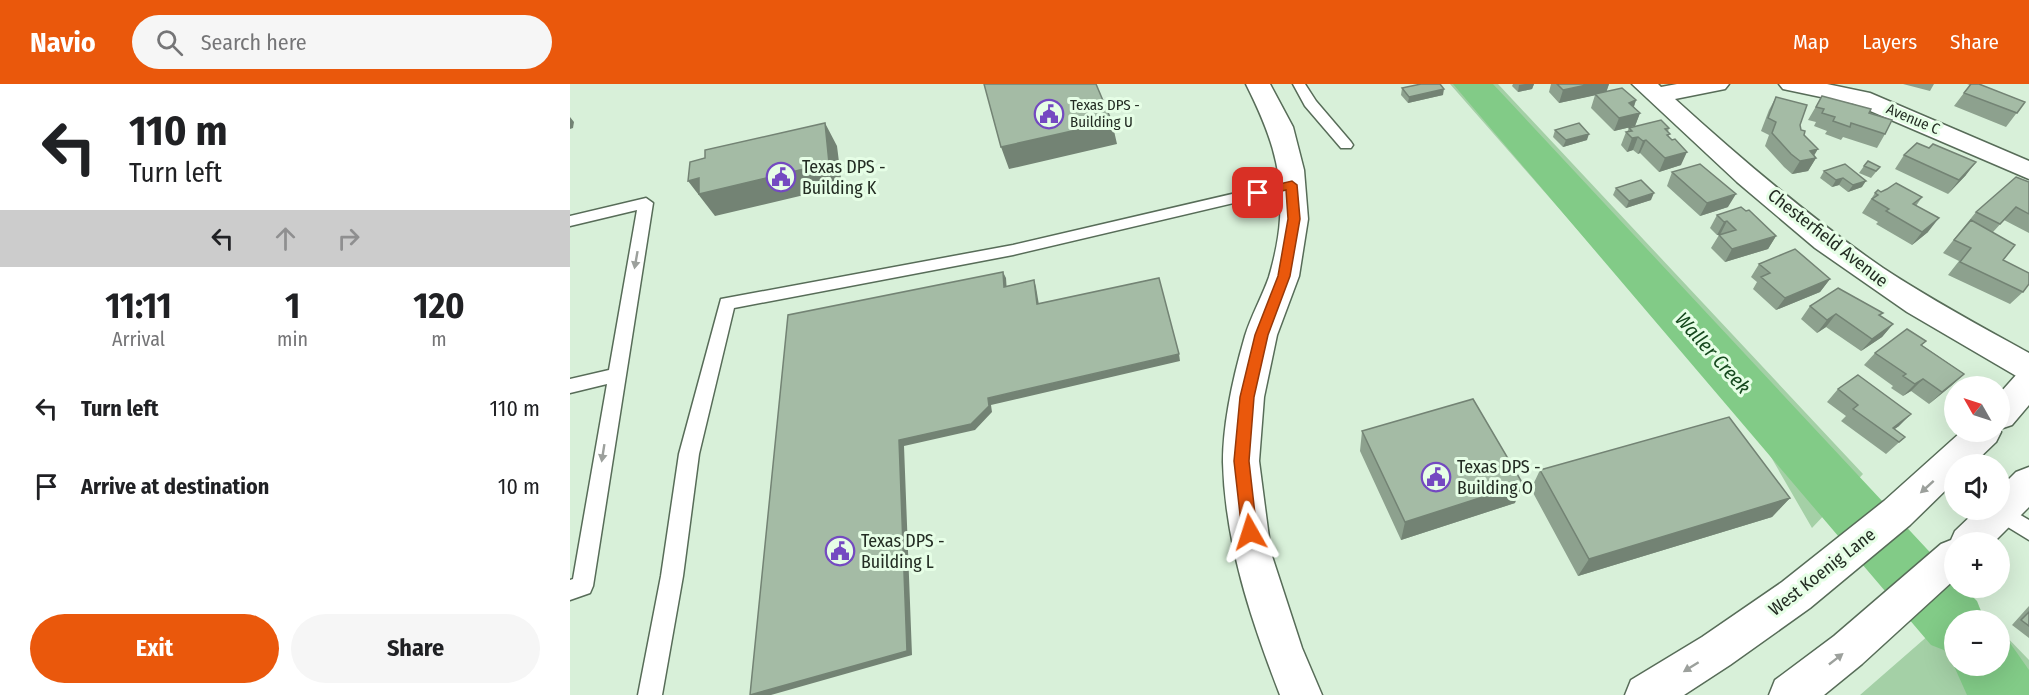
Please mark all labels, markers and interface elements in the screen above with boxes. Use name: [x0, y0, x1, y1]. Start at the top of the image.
search box: [132, 15, 552, 69]
text: Navio: [30, 26, 96, 59]
icon: search: [153, 26, 186, 59]
text: Search here: [201, 29, 307, 56]
text: Map: [1793, 29, 1829, 55]
text: Layers: [1862, 29, 1917, 55]
text: Share: [1950, 29, 1999, 55]
place label: Texas DPS - Building U: [1070, 96, 1140, 131]
public building icon: Texas DPS - Building U: [1033, 98, 1065, 130]
street label: Avenue C: [1884, 100, 1943, 138]
text: 110 m: [129, 106, 228, 156]
icon: left: [30, 108, 108, 186]
place label: Texas DPS - Building K: [802, 156, 886, 199]
text: Turn left: [129, 157, 222, 189]
public building icon: Texas DPS - Building K: [765, 161, 797, 193]
pin: [1232, 167, 1283, 218]
icon: arrive: [1241, 176, 1274, 209]
street label: Chesterfield Avenue: [1763, 184, 1893, 292]
icon: left: [206, 222, 239, 255]
icon: ahead: [269, 222, 302, 255]
icon: right: [332, 222, 365, 255]
one-way arrow: [631, 251, 640, 270]
text: 11:11: [105, 284, 172, 328]
text: 1: [285, 284, 300, 328]
text: 120: [413, 284, 465, 328]
water label: Waller Creek: [1670, 307, 1756, 399]
text: Arrival: [112, 327, 165, 351]
text: min: [277, 327, 308, 351]
text: m: [431, 327, 447, 351]
north arrow: [1944, 376, 2010, 442]
map controls: [1944, 376, 2010, 676]
icon: left: [30, 392, 63, 425]
text: Turn left: [81, 395, 159, 422]
text: 110 m: [490, 395, 540, 422]
one-way arrow: [599, 443, 608, 462]
button: sound: [1944, 454, 2010, 520]
place label: Texas DPS - Building O: [1457, 456, 1541, 499]
public building icon: Texas DPS - Building O: [1420, 461, 1452, 493]
icon: arrive: [30, 470, 63, 503]
text: Arrive at destination: [81, 473, 269, 500]
text: 10 m: [498, 473, 540, 500]
one-way arrow: [1919, 480, 1934, 494]
position arrow: [1218, 500, 1282, 564]
street label: West Koenig Lane: [1764, 523, 1880, 620]
place label: Texas DPS - Building L: [861, 530, 945, 573]
button: +: [1944, 532, 2010, 598]
public building icon: Texas DPS - Building L: [824, 535, 856, 567]
button: −: [1944, 610, 2010, 676]
button: Exit: [30, 614, 279, 683]
button: Share: [291, 614, 540, 683]
one-way arrow: [1828, 653, 1844, 666]
one-way arrow: [1683, 661, 1699, 672]

